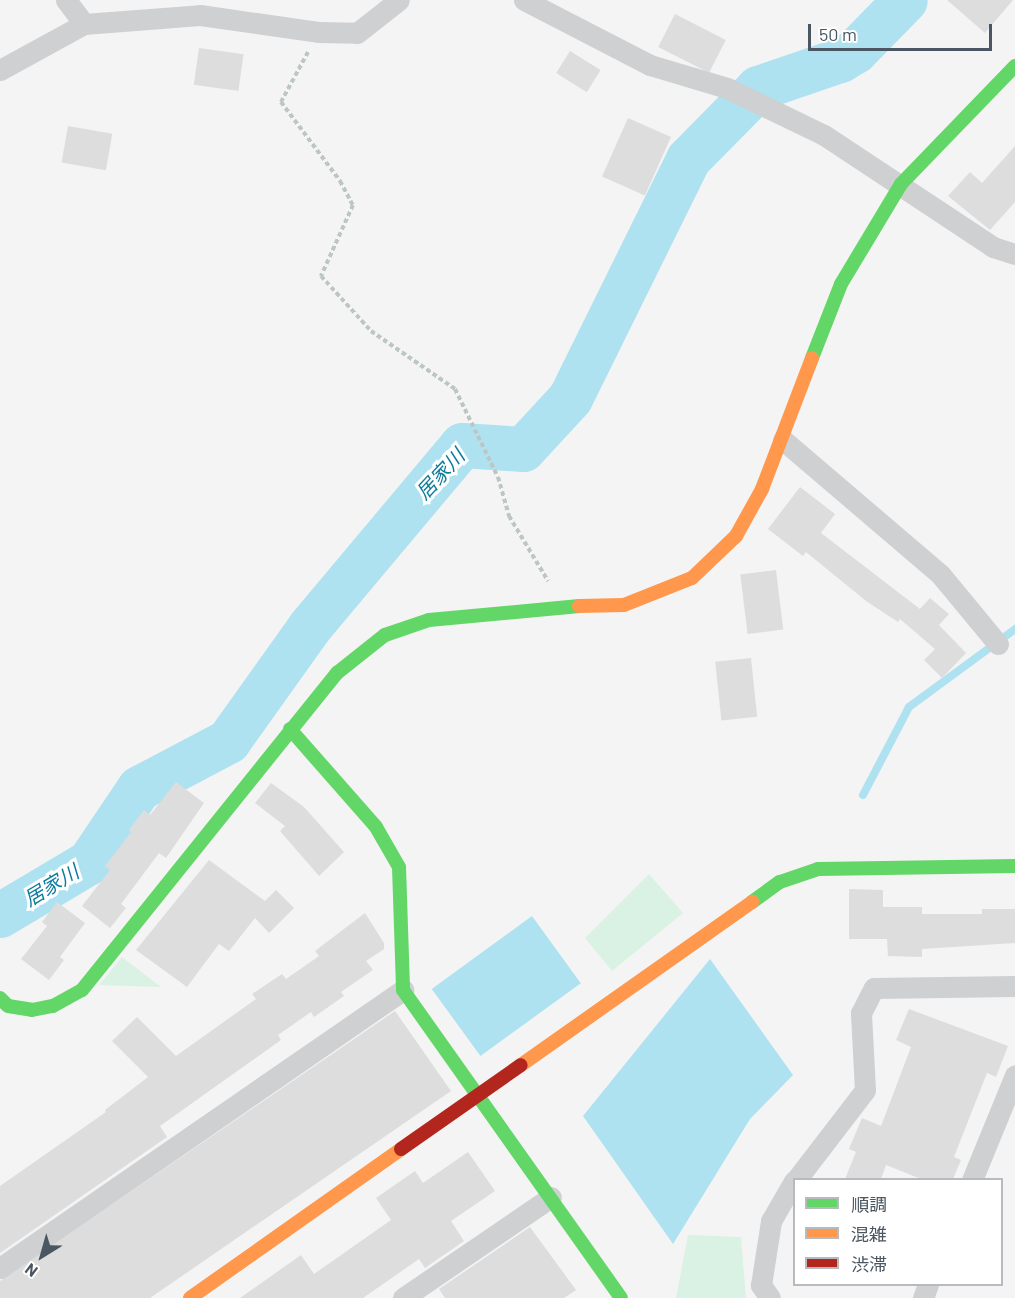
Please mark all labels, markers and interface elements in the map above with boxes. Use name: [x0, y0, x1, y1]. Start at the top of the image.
scale bar: [811, 12, 996, 50]
text: 50 m: [819, 23, 857, 45]
water label: 居家川: [411, 444, 469, 504]
water label: 居家川: [19, 859, 83, 911]
legend: [793, 1178, 1003, 1286]
text: 順調: [851, 1193, 887, 1215]
text: 混雑: [851, 1223, 887, 1245]
north arrow: [12, 1226, 72, 1286]
text: 渋滞: [851, 1253, 887, 1275]
text: N: [21, 1260, 41, 1282]

